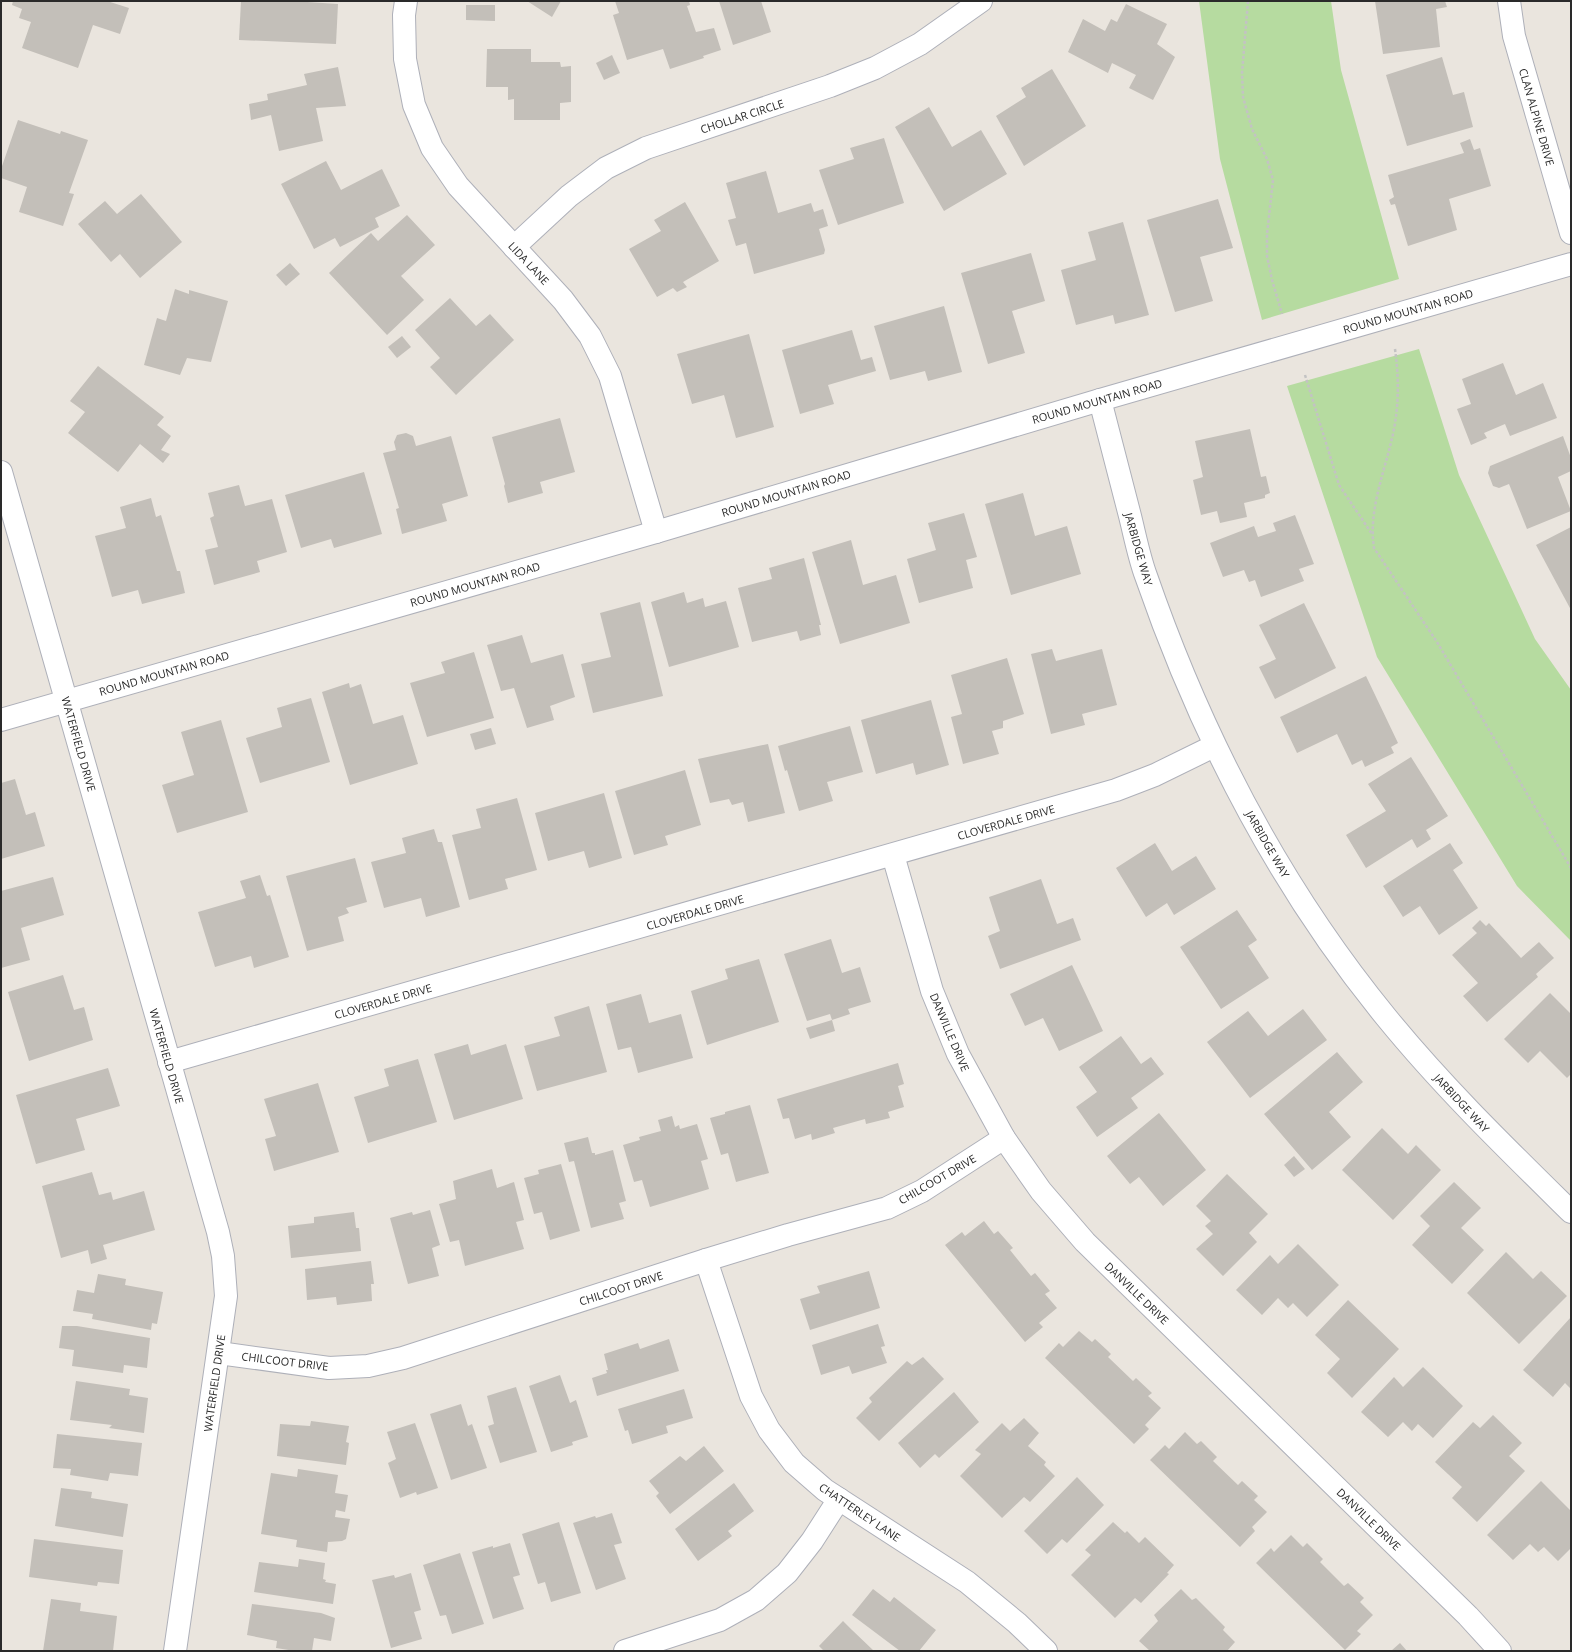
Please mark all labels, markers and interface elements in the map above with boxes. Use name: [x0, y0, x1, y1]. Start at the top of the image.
street label: CLAN ALPINE DRIVE: [1516, 66, 1558, 168]
street label: CHOLLAR CIRCLE: [698, 95, 786, 137]
street label: LIDA LANE: [505, 238, 553, 288]
street label: ROUND MOUNTAIN ROAD: [1341, 285, 1475, 337]
street label: ROUND MOUNTAIN ROAD: [1030, 375, 1164, 427]
street label: ROUND MOUNTAIN ROAD: [719, 466, 853, 520]
street label: JARBIDGE WAY: [1121, 510, 1157, 588]
street label: ROUND MOUNTAIN ROAD: [408, 558, 542, 610]
street label: ROUND MOUNTAIN ROAD: [97, 647, 231, 699]
street label: WATERFIELD DRIVE: [58, 695, 100, 793]
street label: CLOVERDALE DRIVE: [955, 801, 1057, 843]
street label: JARBIDGE WAY: [1242, 807, 1294, 881]
street label: CLOVERDALE DRIVE: [644, 891, 746, 933]
street label: CLOVERDALE DRIVE: [332, 980, 434, 1022]
street label: DANVILLE DRIVE: [927, 990, 973, 1074]
street label: WATERFIELD DRIVE: [146, 1007, 188, 1105]
street label: JARBIDGE WAY: [1430, 1070, 1494, 1136]
street label: CHILCOOT DRIVE: [895, 1151, 979, 1207]
street label: DANVILLE DRIVE: [1102, 1258, 1172, 1328]
street label: CHILCOOT DRIVE: [577, 1267, 665, 1309]
street label: WATERFIELD DRIVE: [200, 1333, 228, 1433]
street label: CHILCOOT DRIVE: [241, 1348, 329, 1374]
street label: CHATTERLEY LANE: [816, 1479, 904, 1545]
street label: DANVILLE DRIVE: [1334, 1484, 1404, 1554]

